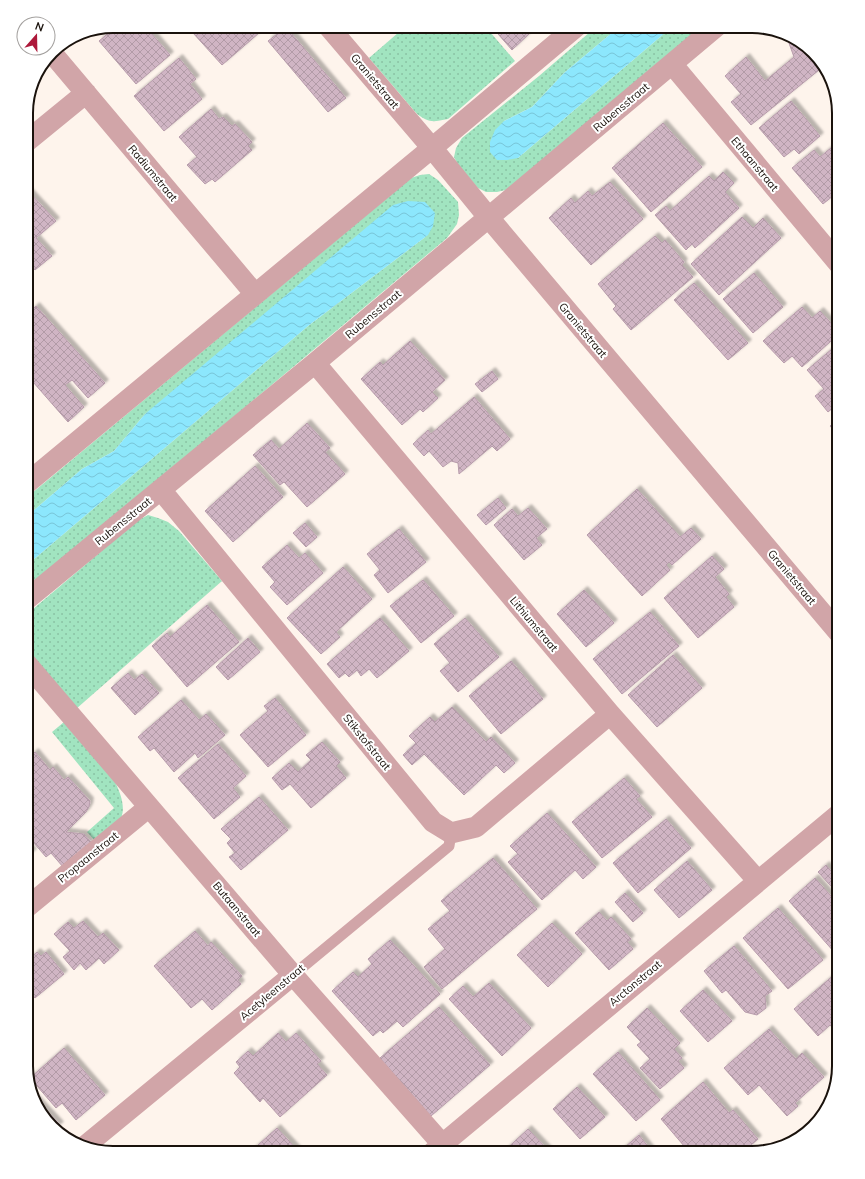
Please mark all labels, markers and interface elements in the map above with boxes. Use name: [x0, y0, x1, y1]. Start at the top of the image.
north arrow: [16, 16, 56, 56]
text: N: [33, 19, 46, 35]
street label: Granietstraat: [348, 51, 402, 112]
street label: Rubensstraat: [590, 79, 652, 134]
street label: Ethaanstraat: [728, 134, 782, 194]
street label: Radiumstraat: [125, 142, 181, 204]
street label: Rubensstraat: [342, 286, 404, 341]
street label: Granietstraat: [556, 300, 610, 361]
street label: Rubensstraat: [92, 494, 154, 548]
street label: Granietstraat: [765, 547, 819, 608]
street label: Lithiumstraat: [507, 594, 561, 655]
street label: Stikstofstraat: [340, 711, 394, 773]
street label: Propaanstraat: [55, 828, 121, 886]
street label: Butaanstraat: [210, 879, 264, 939]
street label: Arctonstraat: [606, 957, 664, 1009]
street label: Acetyleenstraat: [237, 961, 307, 1023]

